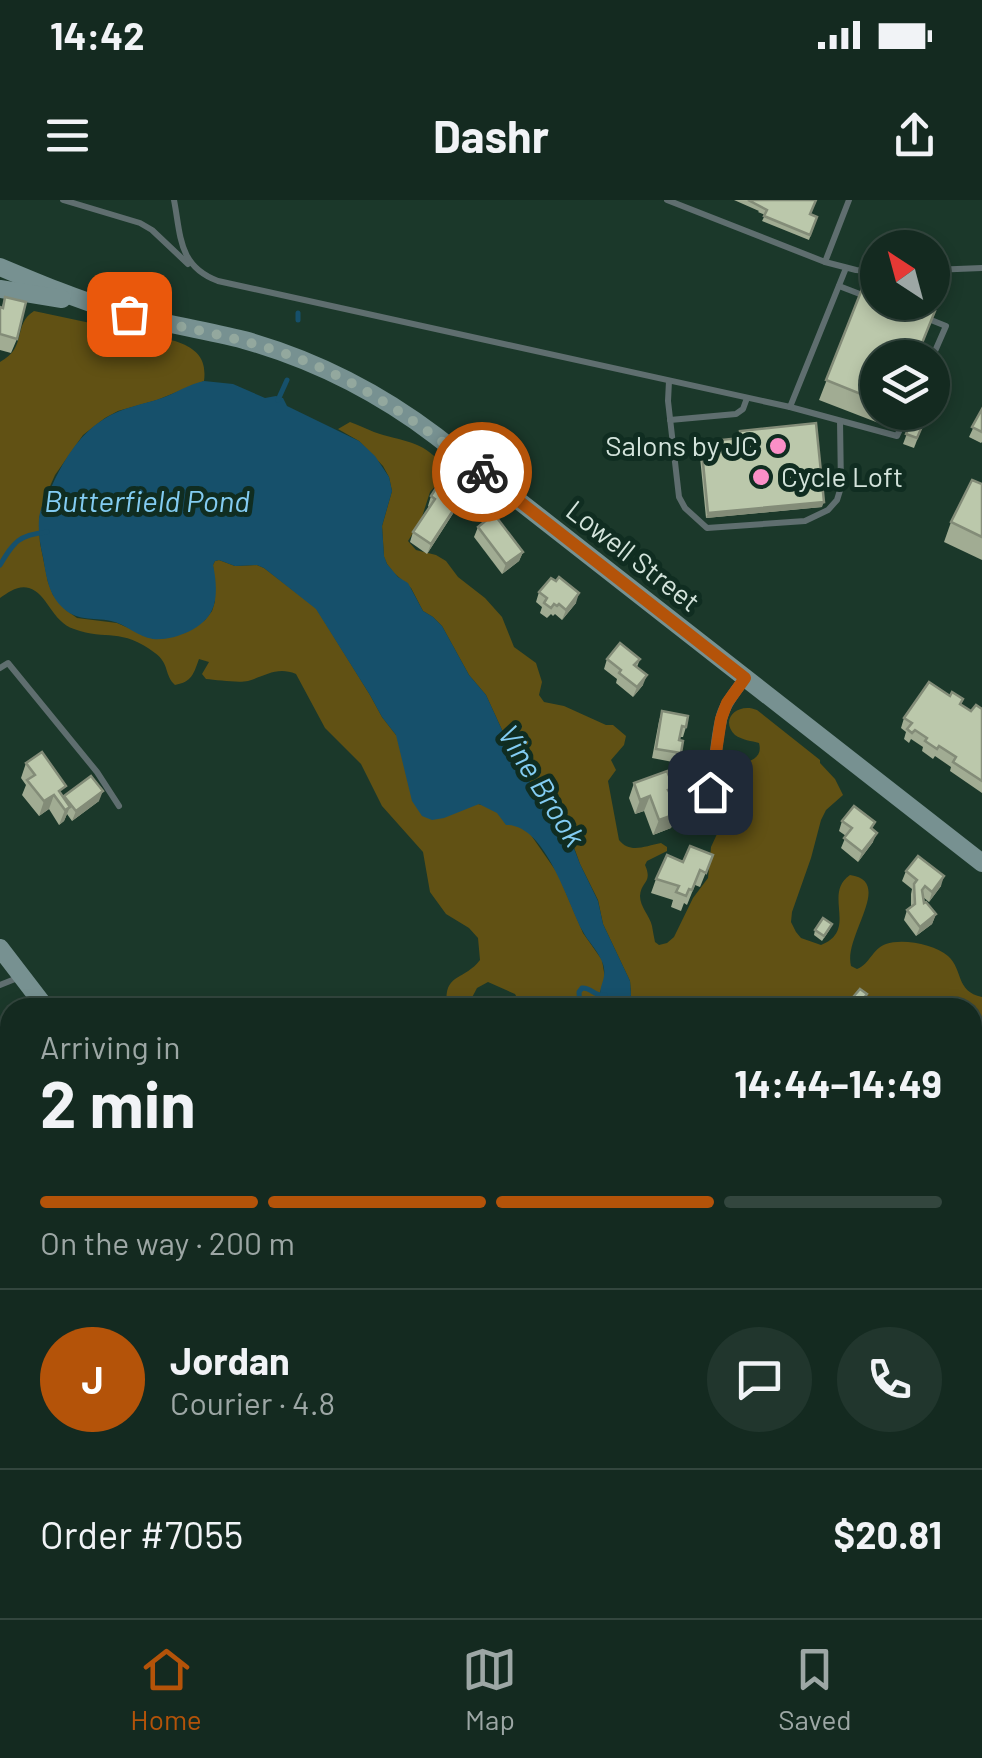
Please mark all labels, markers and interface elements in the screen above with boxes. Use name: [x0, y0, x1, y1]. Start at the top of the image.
text: 14:42: [50, 12, 145, 58]
icon: menu: [40, 108, 95, 163]
text: Dashr: [433, 108, 549, 162]
icon: share: [887, 108, 942, 163]
north arrow: [860, 230, 950, 320]
map controls: [860, 230, 950, 430]
pin: [87, 272, 172, 357]
icon: bag: [102, 287, 157, 342]
button: layers: [860, 340, 950, 430]
courier: [432, 422, 532, 522]
place label: Salons by JC: [605, 428, 758, 462]
marker: Salons by JC: [767, 435, 789, 457]
icon: bike: [455, 445, 510, 500]
place label: Cycle Loft: [781, 459, 903, 493]
marker: Cycle Loft: [750, 466, 772, 488]
water label: Butterfield Pond: [44, 482, 250, 518]
street label: Lowell Street: [560, 493, 707, 618]
water label: Vine Brook: [491, 718, 594, 853]
pin: [668, 750, 753, 835]
icon: home: [683, 765, 738, 820]
text: Arriving in: [40, 1027, 180, 1065]
text: 14:44–14:49: [734, 1060, 942, 1106]
text: 2 min: [40, 1063, 196, 1141]
text: On the way · 200 m: [40, 1223, 295, 1261]
button: chat: [707, 1327, 812, 1432]
button: phone: [837, 1327, 942, 1432]
text: Jordan: [170, 1337, 290, 1383]
text: J: [81, 1356, 104, 1402]
text: Courier · 4.8: [170, 1383, 335, 1421]
text: Order #7055: [40, 1511, 243, 1557]
text: $20.81: [833, 1511, 942, 1557]
tab: Home: [130, 1642, 202, 1736]
tab: Map: [462, 1642, 517, 1736]
tab: Saved: [778, 1642, 852, 1736]

